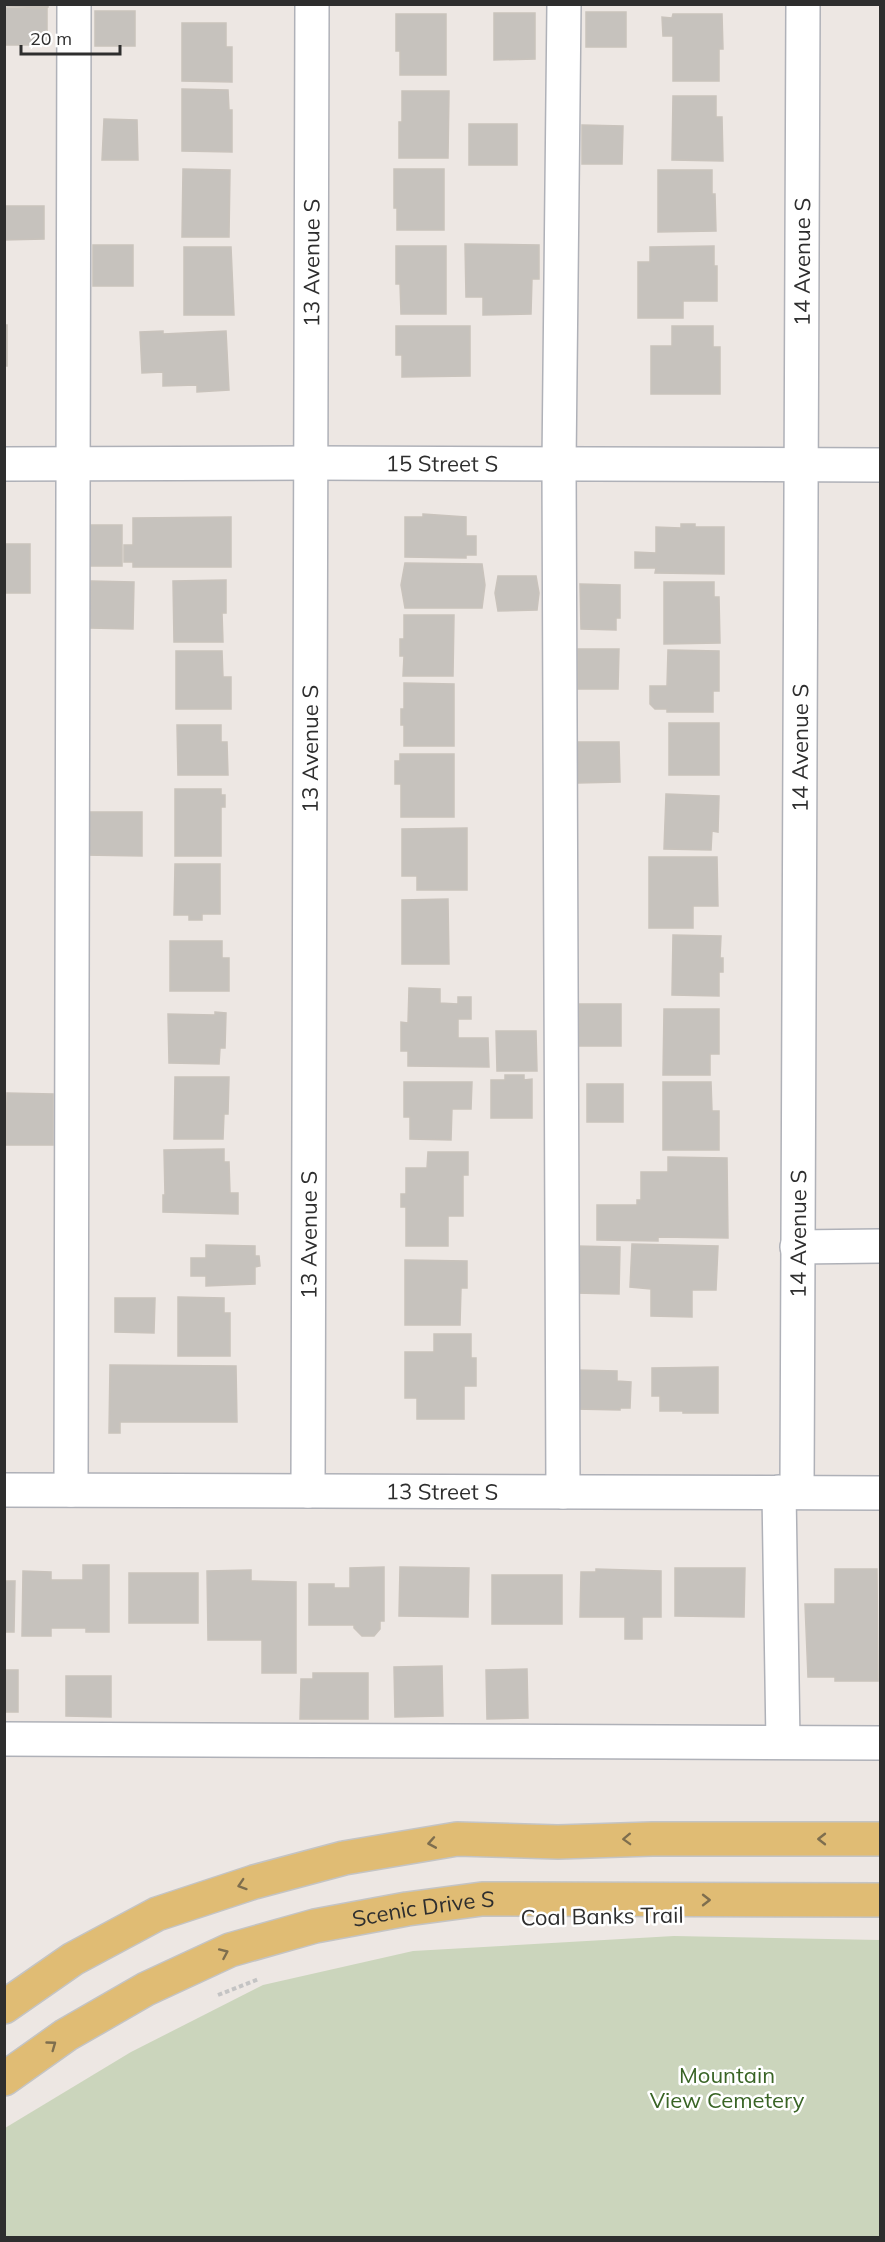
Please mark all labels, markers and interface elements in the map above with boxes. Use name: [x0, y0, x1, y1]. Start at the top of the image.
scale bar: [21, 18, 120, 56]
text: 20 m: [30, 27, 72, 50]
street label: 14 Avenue S: [788, 198, 816, 326]
street label: 13 Avenue S: [297, 199, 325, 327]
street label: 15 Street S: [386, 449, 498, 478]
street label: 14 Avenue S: [786, 684, 814, 812]
street label: 13 Avenue S: [296, 685, 324, 813]
street label: 14 Avenue S: [784, 1170, 812, 1298]
street label: 13 Avenue S: [295, 1171, 323, 1299]
street label: 13 Street S: [386, 1477, 498, 1506]
one-way arrow: [623, 1833, 632, 1846]
one-way arrow: [818, 1833, 827, 1845]
one-way arrow: [428, 1836, 438, 1849]
one-way arrow: [237, 1878, 248, 1891]
street label: Scenic Drive S: [350, 1885, 494, 1933]
one-way arrow: [702, 1894, 711, 1906]
street label: Coal Banks Trail: [520, 1901, 684, 1931]
one-way arrow: [217, 1948, 228, 1960]
one-way arrow: [45, 2041, 56, 2052]
park label: Mountain View Cemetery: [650, 2061, 805, 2114]

